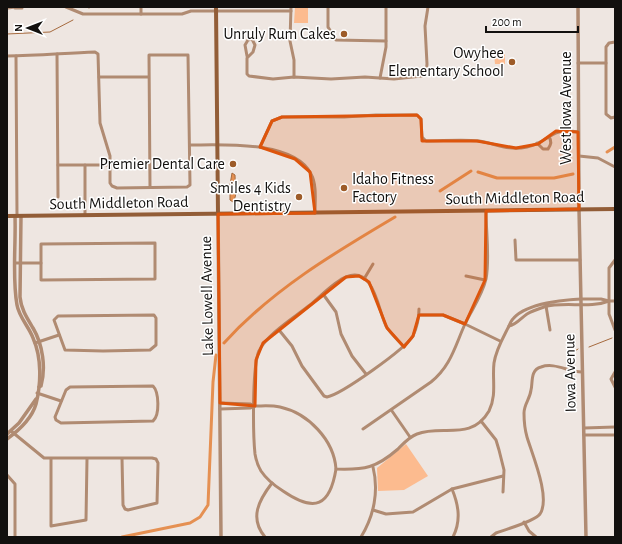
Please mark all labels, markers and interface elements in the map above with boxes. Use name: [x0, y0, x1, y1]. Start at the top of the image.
north arrow: [8, 8, 48, 48]
scale bar: [486, 8, 578, 34]
text: 200 m: [492, 16, 522, 28]
text: N: [13, 24, 24, 32]
place label: Unruly Rum Cakes: [223, 26, 336, 43]
marker: Unruly Rum Cakes: [339, 29, 349, 39]
place label: Owyhee Elementary School: [388, 45, 504, 80]
street label: West Iowa Avenue: [558, 51, 574, 165]
marker: Owyhee Elementary School: [507, 57, 517, 67]
place label: Premier Dental Care: [99, 156, 225, 172]
marker: Premier Dental Care: [228, 159, 238, 169]
place label: Idaho Fitness Factory: [352, 171, 434, 206]
place label: Smiles 4 Kids Dentistry: [210, 180, 291, 215]
marker: Idaho Fitness Factory: [339, 183, 349, 193]
street label: South Middleton Road: [445, 189, 585, 207]
marker: Smiles 4 Kids Dentistry: [294, 192, 304, 202]
street label: South Middleton Road: [49, 194, 189, 212]
street label: Lake Lowell Avenue: [198, 236, 216, 356]
street label: Iowa Avenue: [561, 333, 579, 413]

